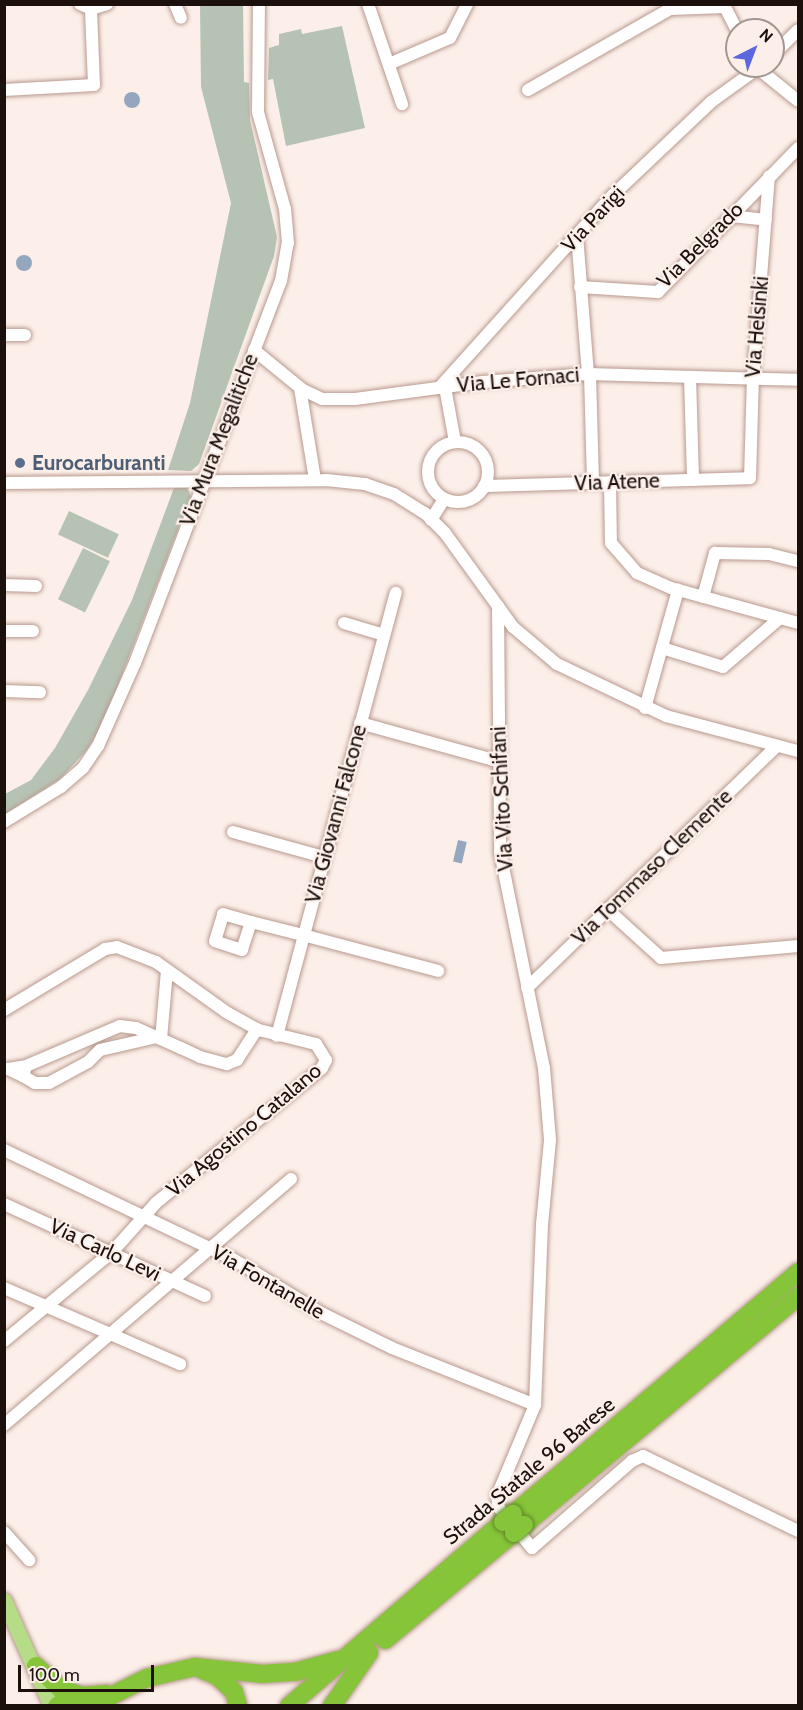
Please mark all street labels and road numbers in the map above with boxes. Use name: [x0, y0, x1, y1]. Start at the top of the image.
street label: Via Parigi: [556, 181, 630, 257]
street label: Via Belgrado: [652, 197, 748, 293]
street label: Via Helsinki: [740, 275, 774, 379]
street label: Via Mura Megalitiche: [174, 350, 264, 530]
street label: Via Le Fornaci: [456, 362, 580, 398]
street label: Via Atene: [574, 468, 660, 496]
street label: Via Giovanni Falcone: [300, 722, 372, 906]
street label: Via Vito Schifani: [486, 726, 518, 872]
street label: Via Tommaso Clemente: [567, 784, 737, 950]
street label: Via Agostino Catalano: [161, 1058, 327, 1202]
street label: Via Carlo Levi: [46, 1213, 164, 1287]
street label: Via Fontanelle: [207, 1239, 329, 1325]
street label: Strada Statale 96 Barese: [438, 1392, 620, 1550]

